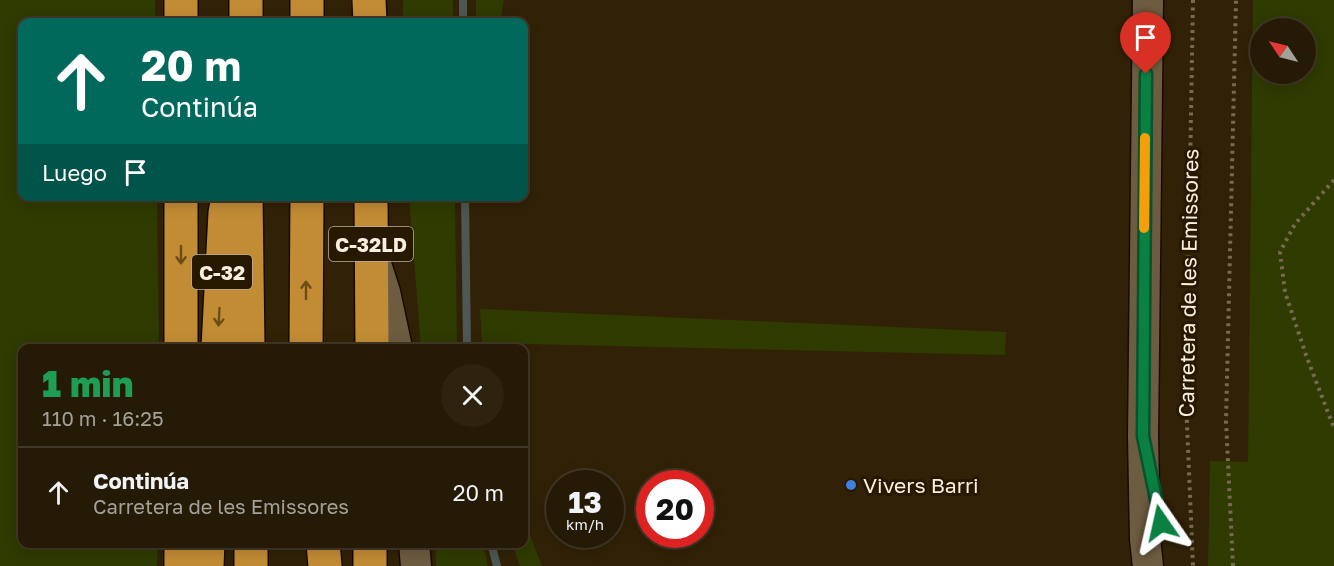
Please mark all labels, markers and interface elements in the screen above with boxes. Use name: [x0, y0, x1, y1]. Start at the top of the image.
pin: [1120, 12, 1171, 74]
north arrow: [1250, 18, 1316, 84]
map controls: [1250, 18, 1316, 84]
icon: arrive: [1129, 21, 1162, 54]
text: 20 m: [141, 40, 241, 90]
icon: ahead: [42, 42, 120, 120]
text: Continúa: [141, 91, 258, 123]
street label: Carretera de les Emissores: [1173, 148, 1203, 418]
icon: arrive: [119, 156, 152, 189]
text: Luego: [42, 159, 107, 186]
road number: C-32LD: [329, 227, 413, 261]
one-way arrow: [175, 244, 187, 264]
road number: C-32: [192, 255, 252, 289]
one-way arrow: [301, 280, 312, 300]
one-way arrow: [214, 307, 225, 327]
text: 1 min: [42, 362, 133, 405]
button: close: [441, 364, 504, 427]
text: 110 m · 16:25: [42, 406, 164, 430]
text: Continúa: [93, 467, 189, 494]
speed limit sign: 20: [636, 470, 714, 548]
place label: Vivers Barri: [863, 472, 979, 498]
icon: ahead: [42, 476, 75, 509]
marker: Vivers Barri: [844, 478, 858, 492]
text: 20 m: [453, 479, 504, 506]
text: 13: [568, 484, 602, 520]
position arrow: [1129, 491, 1193, 555]
text: Carretera de les Emissores: [93, 494, 349, 518]
text: km/h: [566, 515, 604, 533]

